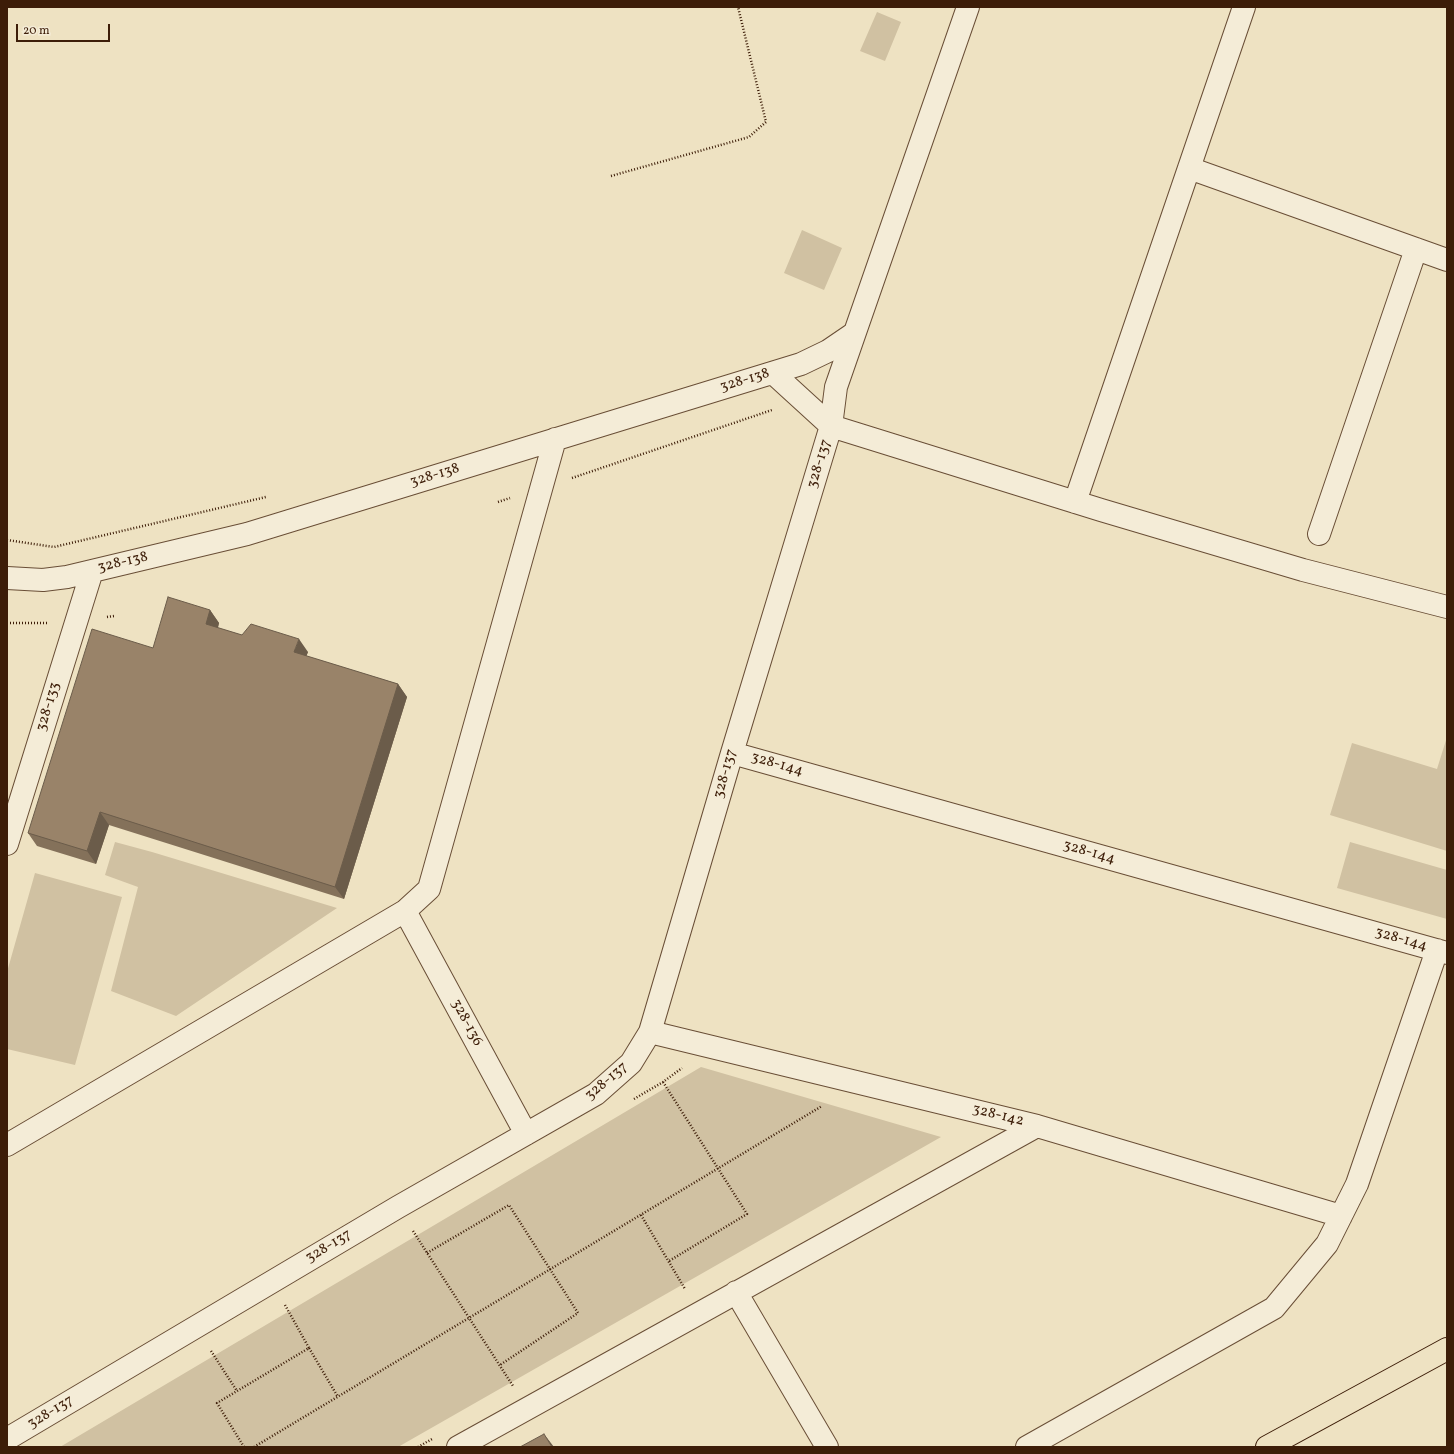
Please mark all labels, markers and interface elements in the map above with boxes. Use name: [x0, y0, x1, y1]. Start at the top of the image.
scale bar: [18, 16, 112, 42]
text: 20 m: [23, 23, 50, 39]
street label: 328-138: [718, 365, 772, 397]
street label: 328-137: [804, 437, 836, 491]
street label: 328-138: [408, 460, 462, 492]
street label: 328-138: [96, 549, 150, 577]
street label: 328-133: [33, 680, 65, 734]
street label: 328-137: [710, 747, 742, 801]
street label: 328-144: [749, 749, 805, 781]
street label: 328-144: [1061, 837, 1117, 869]
street label: 328-144: [1373, 924, 1429, 956]
street label: 328-136: [446, 996, 486, 1050]
street label: 328-137: [582, 1059, 632, 1105]
street label: 328-142: [970, 1101, 1026, 1131]
street label: 328-137: [303, 1226, 355, 1268]
street label: 328-137: [25, 1392, 77, 1434]

